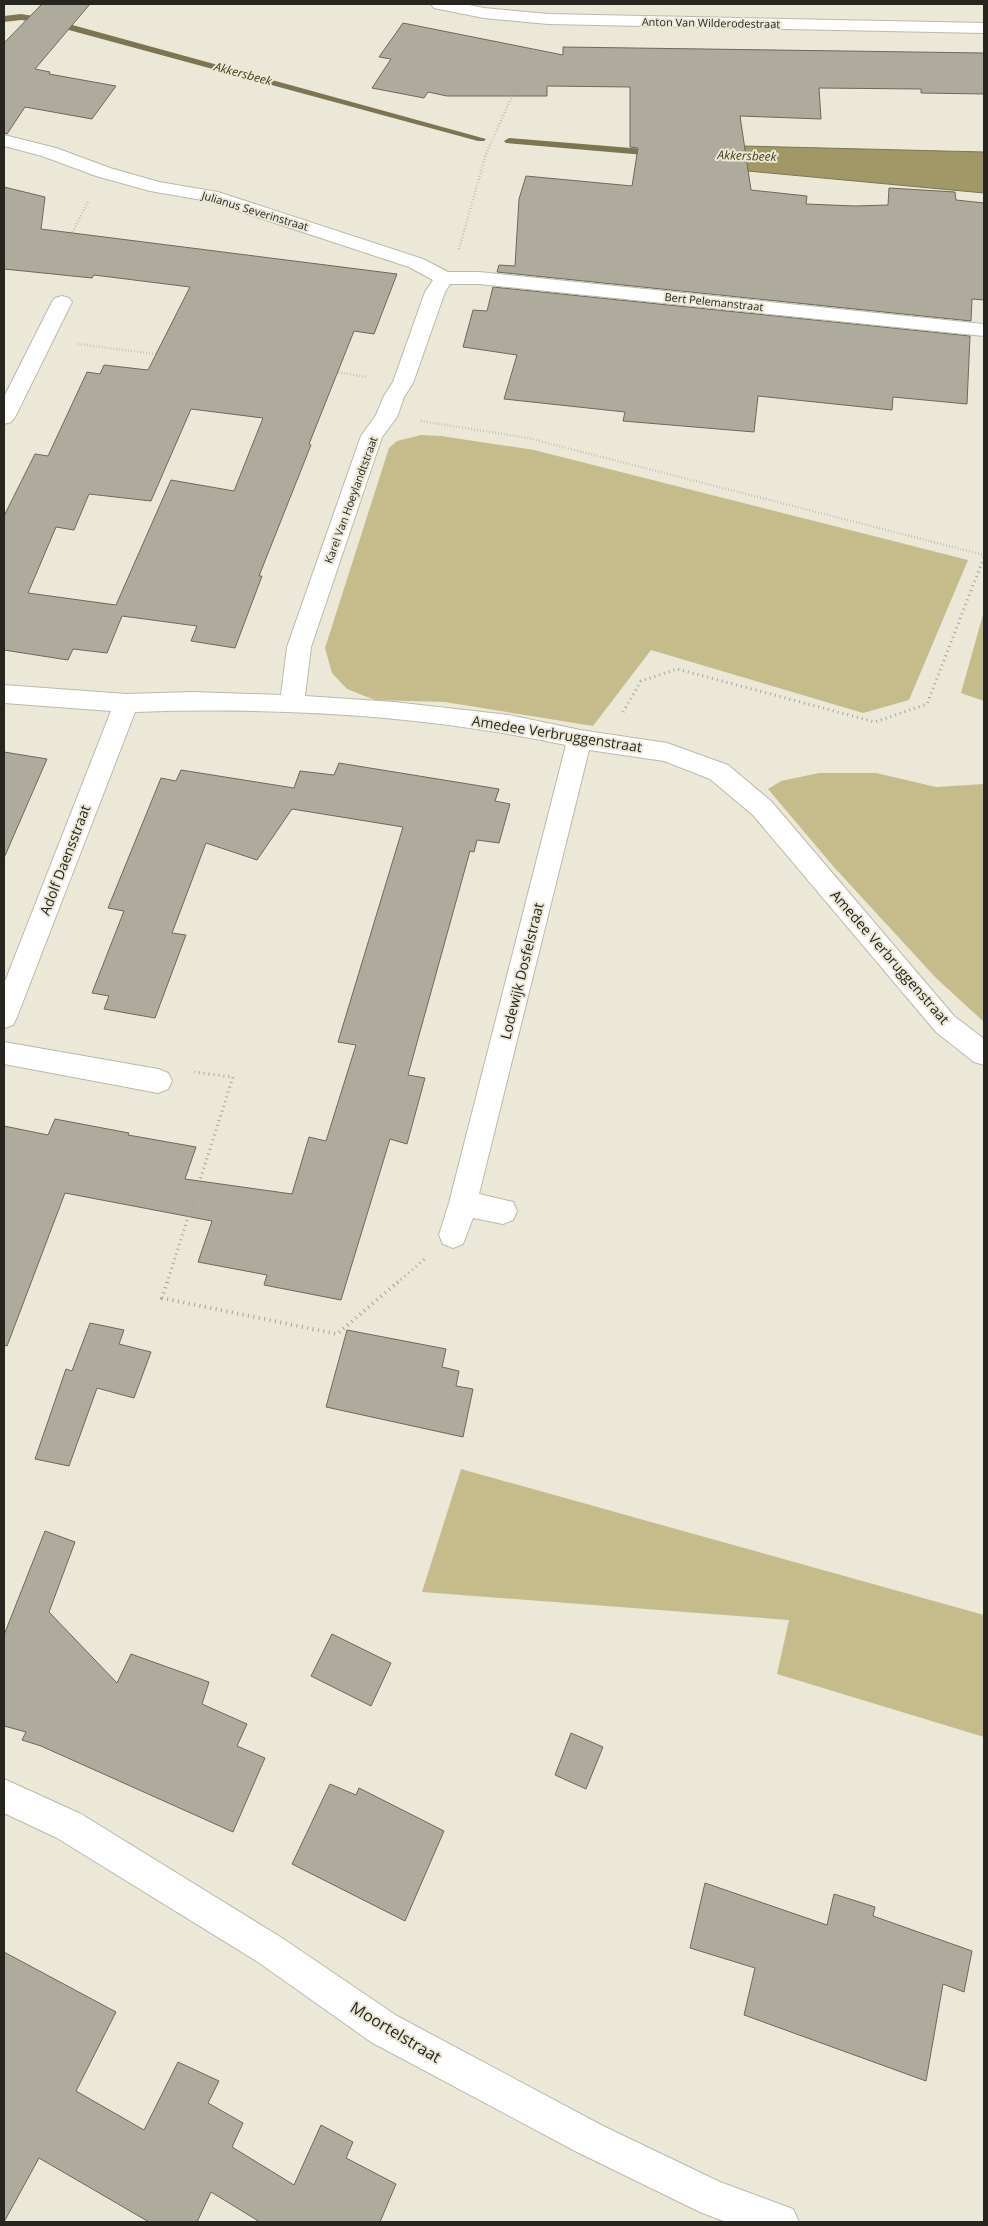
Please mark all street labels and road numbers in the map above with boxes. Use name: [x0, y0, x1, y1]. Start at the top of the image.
street label: Anton Van Wilderodestraat: [642, 14, 780, 31]
street label: Julianus Severinstraat: [199, 187, 310, 234]
street label: Bert Pelemanstraat: [664, 289, 764, 314]
street label: Karel Van Hoeylandtstraat: [321, 434, 381, 565]
street label: Amedee Verbruggenstraat: [471, 711, 644, 756]
street label: Adolf Daensstraat: [35, 802, 94, 918]
street label: Amedee Verbruggenstraat: [827, 886, 954, 1028]
street label: Lodewijk Dosfelstraat: [495, 900, 548, 1041]
street label: Moortelstraat: [347, 1996, 446, 2068]

